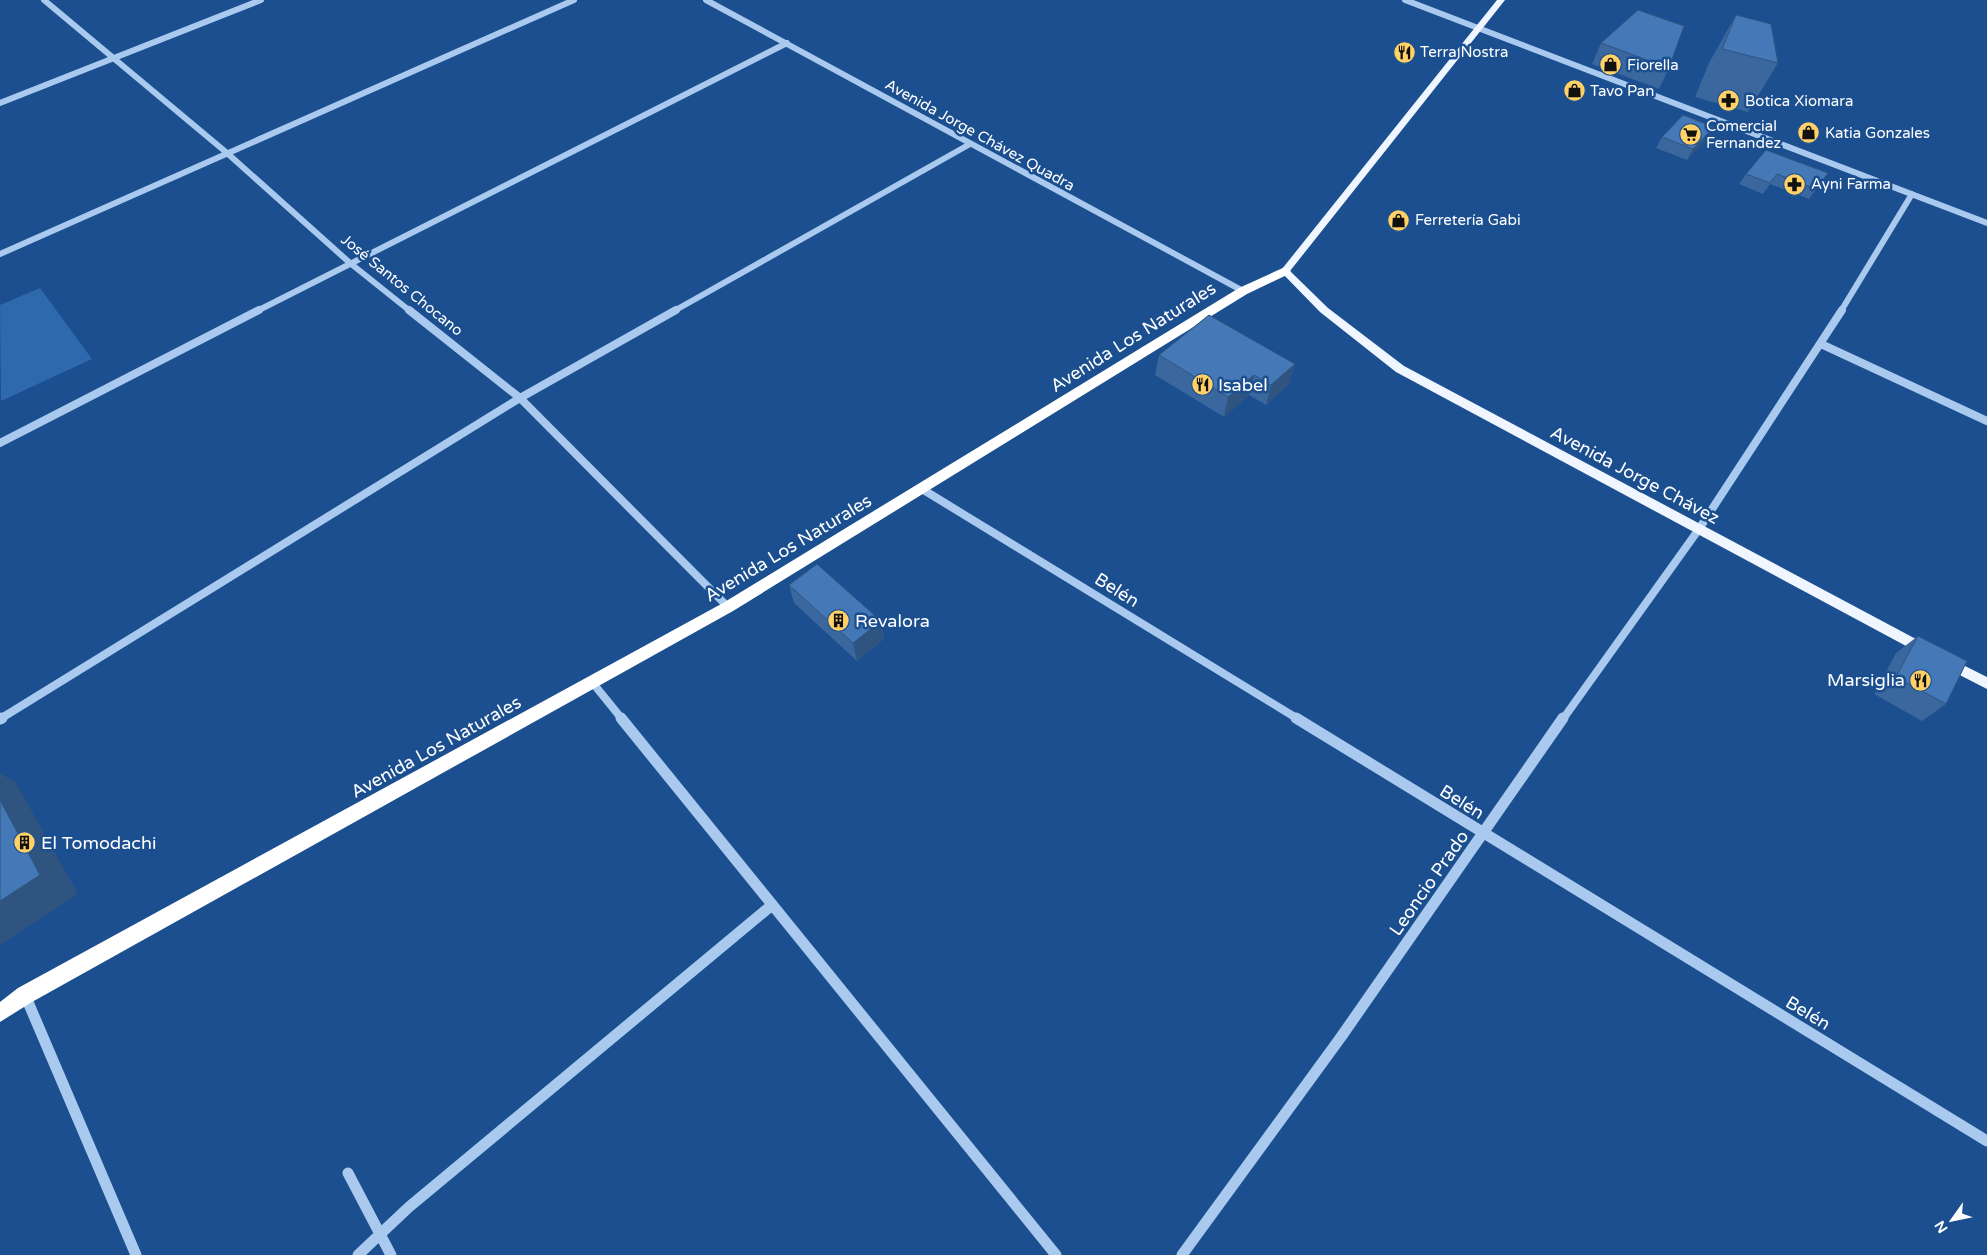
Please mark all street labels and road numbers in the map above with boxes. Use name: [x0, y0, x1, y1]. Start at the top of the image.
street label: Avenida Jorge Chávez Quadra: [882, 75, 1078, 195]
street label: José Santos Chocano: [337, 230, 467, 340]
street label: Avenida Los Naturales: [1046, 277, 1220, 397]
street label: Avenida Jorge Chávez: [1547, 421, 1723, 529]
street label: Avenida Los Naturales: [700, 489, 876, 607]
street label: Belén: [1091, 568, 1143, 612]
street label: Avenida Los Naturales: [347, 691, 525, 803]
street label: Belén: [1436, 780, 1488, 824]
street label: Leoncio Prado: [1385, 826, 1473, 940]
street label: Belén: [1782, 991, 1834, 1035]

